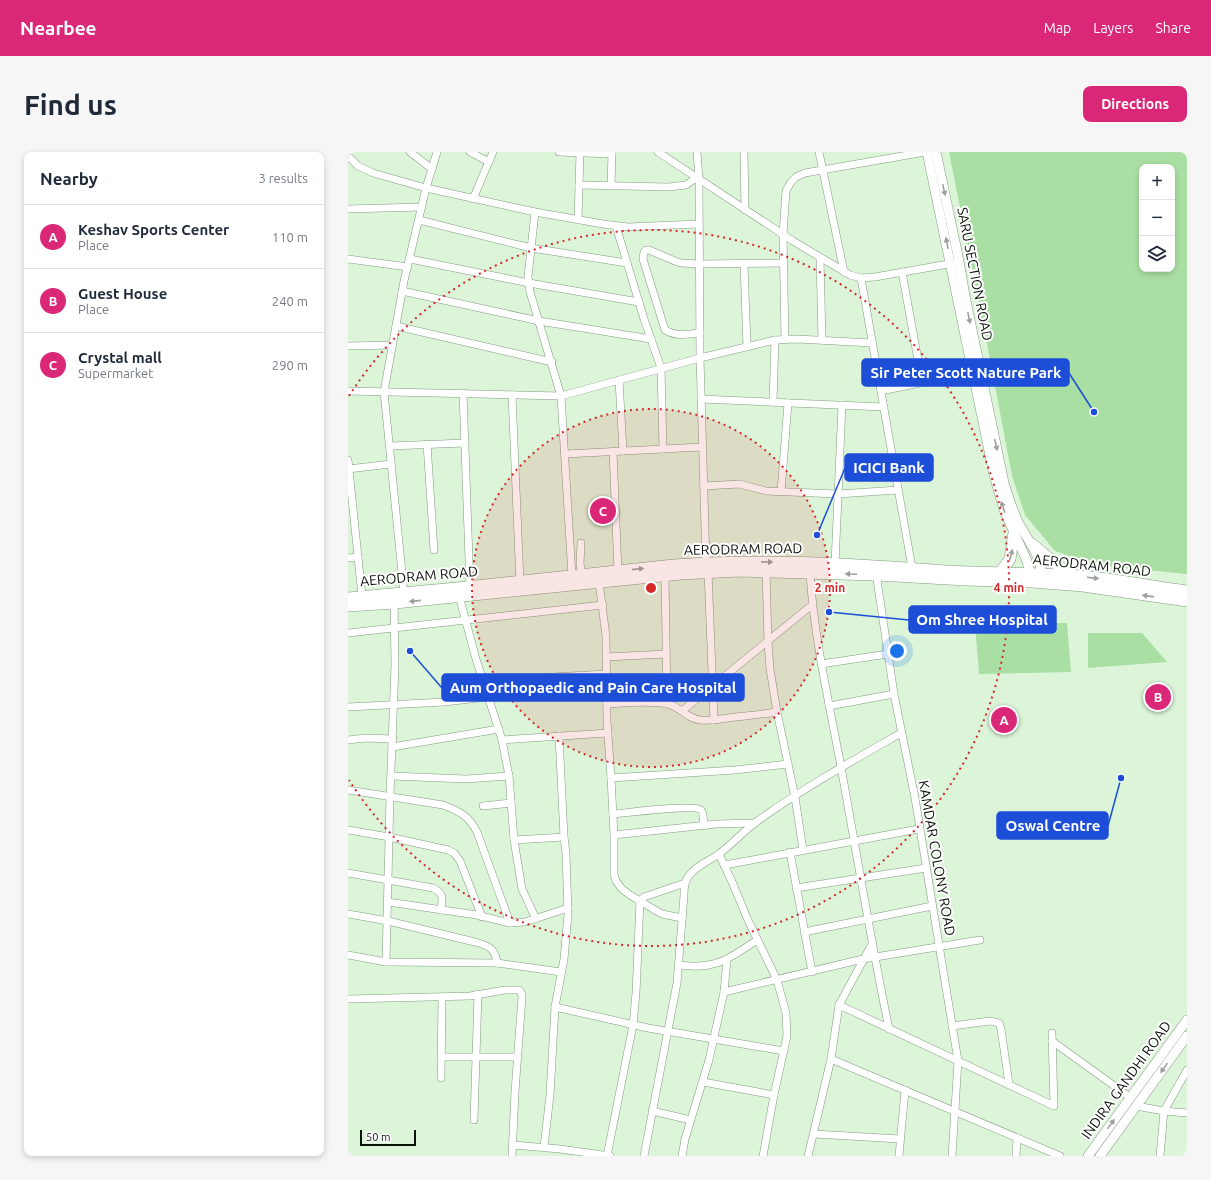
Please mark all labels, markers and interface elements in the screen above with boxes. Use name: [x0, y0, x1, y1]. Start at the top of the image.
text: Nearbee: [20, 17, 97, 39]
text: Map: [1044, 20, 1071, 36]
text: Layers: [1093, 20, 1133, 36]
text: Share: [1155, 20, 1191, 36]
button: Directions: [1083, 86, 1187, 122]
text: Find us: [24, 89, 117, 120]
map controls: [1139, 164, 1175, 272]
button: +: [1139, 164, 1175, 200]
text: Nearby: [40, 169, 98, 188]
text: 3 results: [258, 171, 308, 185]
one-way arrow: [941, 184, 947, 196]
button: −: [1139, 200, 1175, 236]
street label: SARU SECTION ROAD: [954, 206, 996, 342]
text: Keshav Sports Center: [78, 221, 229, 238]
text: A: [48, 230, 58, 244]
text: 110 m: [272, 230, 308, 244]
button: layers: [1139, 236, 1175, 272]
one-way arrow: [943, 237, 949, 249]
text: Place: [78, 238, 109, 252]
text: Guest House: [78, 285, 167, 302]
text: B: [49, 294, 57, 308]
text: 240 m: [272, 294, 308, 308]
text: Place: [78, 302, 109, 316]
one-way arrow: [967, 311, 973, 324]
text: Crystal mall: [78, 349, 162, 366]
text: C: [49, 358, 57, 372]
text: 290 m: [272, 358, 308, 372]
callout: Sir Peter Scott Nature Park: [862, 359, 1069, 386]
text: Sir Peter Scott Nature Park: [871, 364, 1062, 381]
text: Supermarket: [78, 366, 153, 380]
one-way arrow: [994, 439, 1000, 451]
callout: ICICI Bank: [845, 454, 933, 481]
text: ICICI Bank: [853, 459, 925, 476]
pin: C: [590, 496, 616, 526]
one-way arrow: [1000, 501, 1006, 513]
street label: AERODRAM ROAD: [684, 540, 802, 558]
one-way arrow: [1008, 549, 1014, 561]
street label: AERODRAM ROAD: [1032, 551, 1152, 579]
one-way arrow: [761, 559, 774, 565]
street label: AERODRAM ROAD: [359, 563, 479, 589]
one-way arrow: [632, 566, 644, 572]
one-way arrow: [844, 571, 857, 577]
one-way arrow: [1087, 575, 1099, 581]
centre of rings: [644, 581, 658, 595]
text: 2 min: [815, 581, 845, 594]
text: 4 min: [994, 581, 1024, 594]
one-way arrow: [1142, 593, 1154, 599]
one-way arrow: [409, 597, 421, 604]
callout: Om Shree Hospital: [909, 606, 1056, 633]
text: Om Shree Hospital: [916, 611, 1048, 628]
your location: [887, 641, 907, 661]
callout: Aum Orthopaedic and Pain Care Hospital: [442, 674, 744, 701]
text: Aum Orthopaedic and Pain Care Hospital: [450, 679, 737, 696]
pin: B: [1145, 682, 1171, 712]
pin: A: [991, 705, 1017, 735]
street label: KAMDAR COLONY ROAD: [915, 779, 959, 937]
callout: Oswal Centre: [997, 812, 1108, 839]
text: Oswal Centre: [1006, 817, 1100, 834]
street label: INDIRA GANDHI ROAD: [1078, 1018, 1174, 1142]
one-way arrow: [1160, 1062, 1168, 1073]
one-way arrow: [1107, 1119, 1115, 1130]
scale bar: [360, 1128, 416, 1147]
text: 50 m: [366, 1131, 390, 1143]

